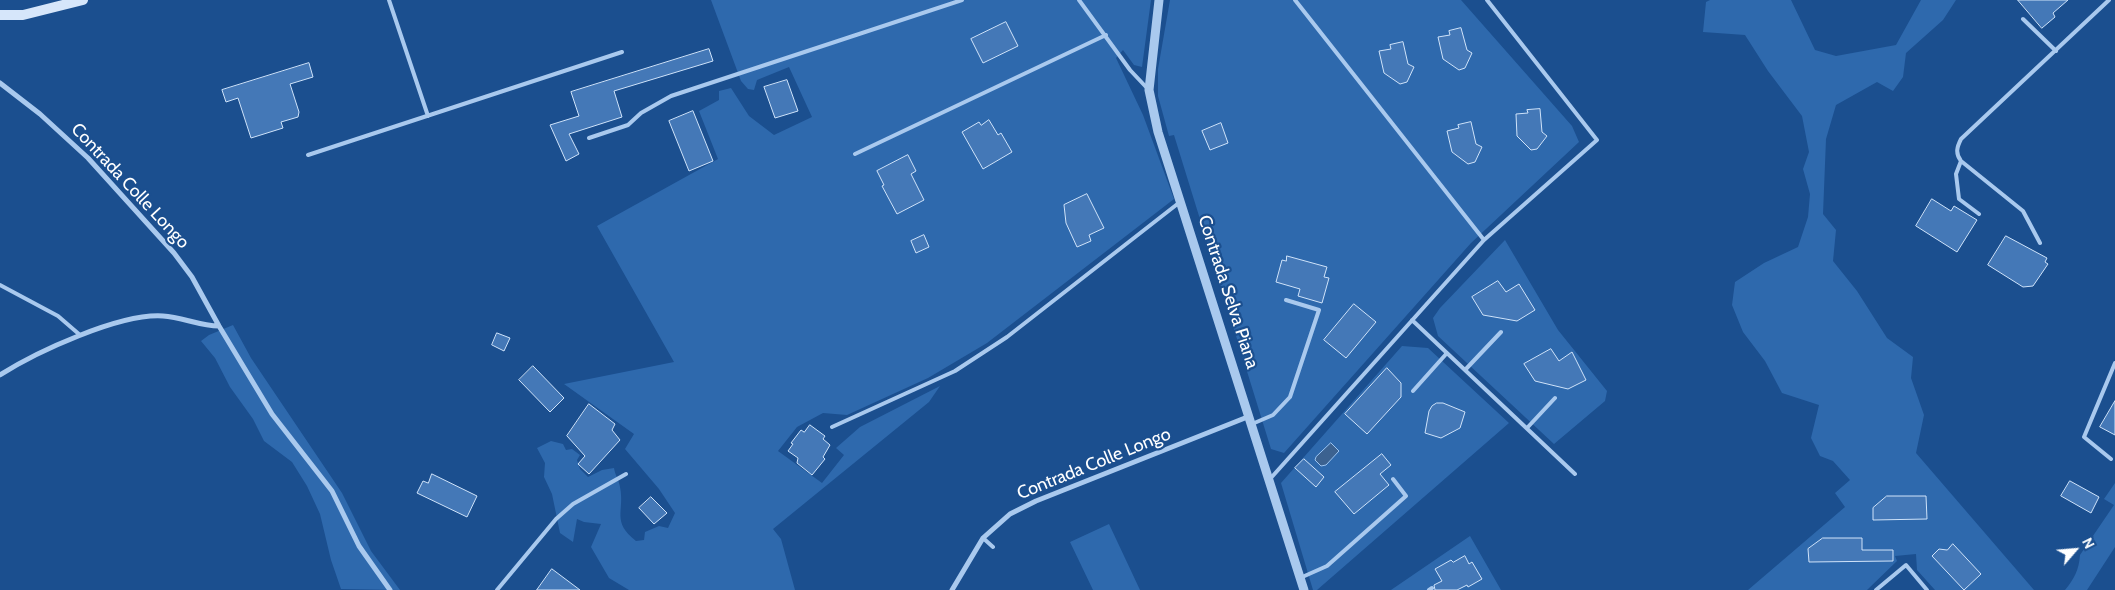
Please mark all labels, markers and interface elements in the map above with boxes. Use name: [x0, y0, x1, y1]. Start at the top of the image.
street label: Contrada Colle Longo: [66, 119, 194, 253]
street label: Contrada Selva Piana: [1193, 212, 1263, 372]
street label: Contrada Colle Longo: [1014, 423, 1174, 505]
north arrow: [2050, 525, 2100, 575]
text: N: [2078, 535, 2099, 552]

